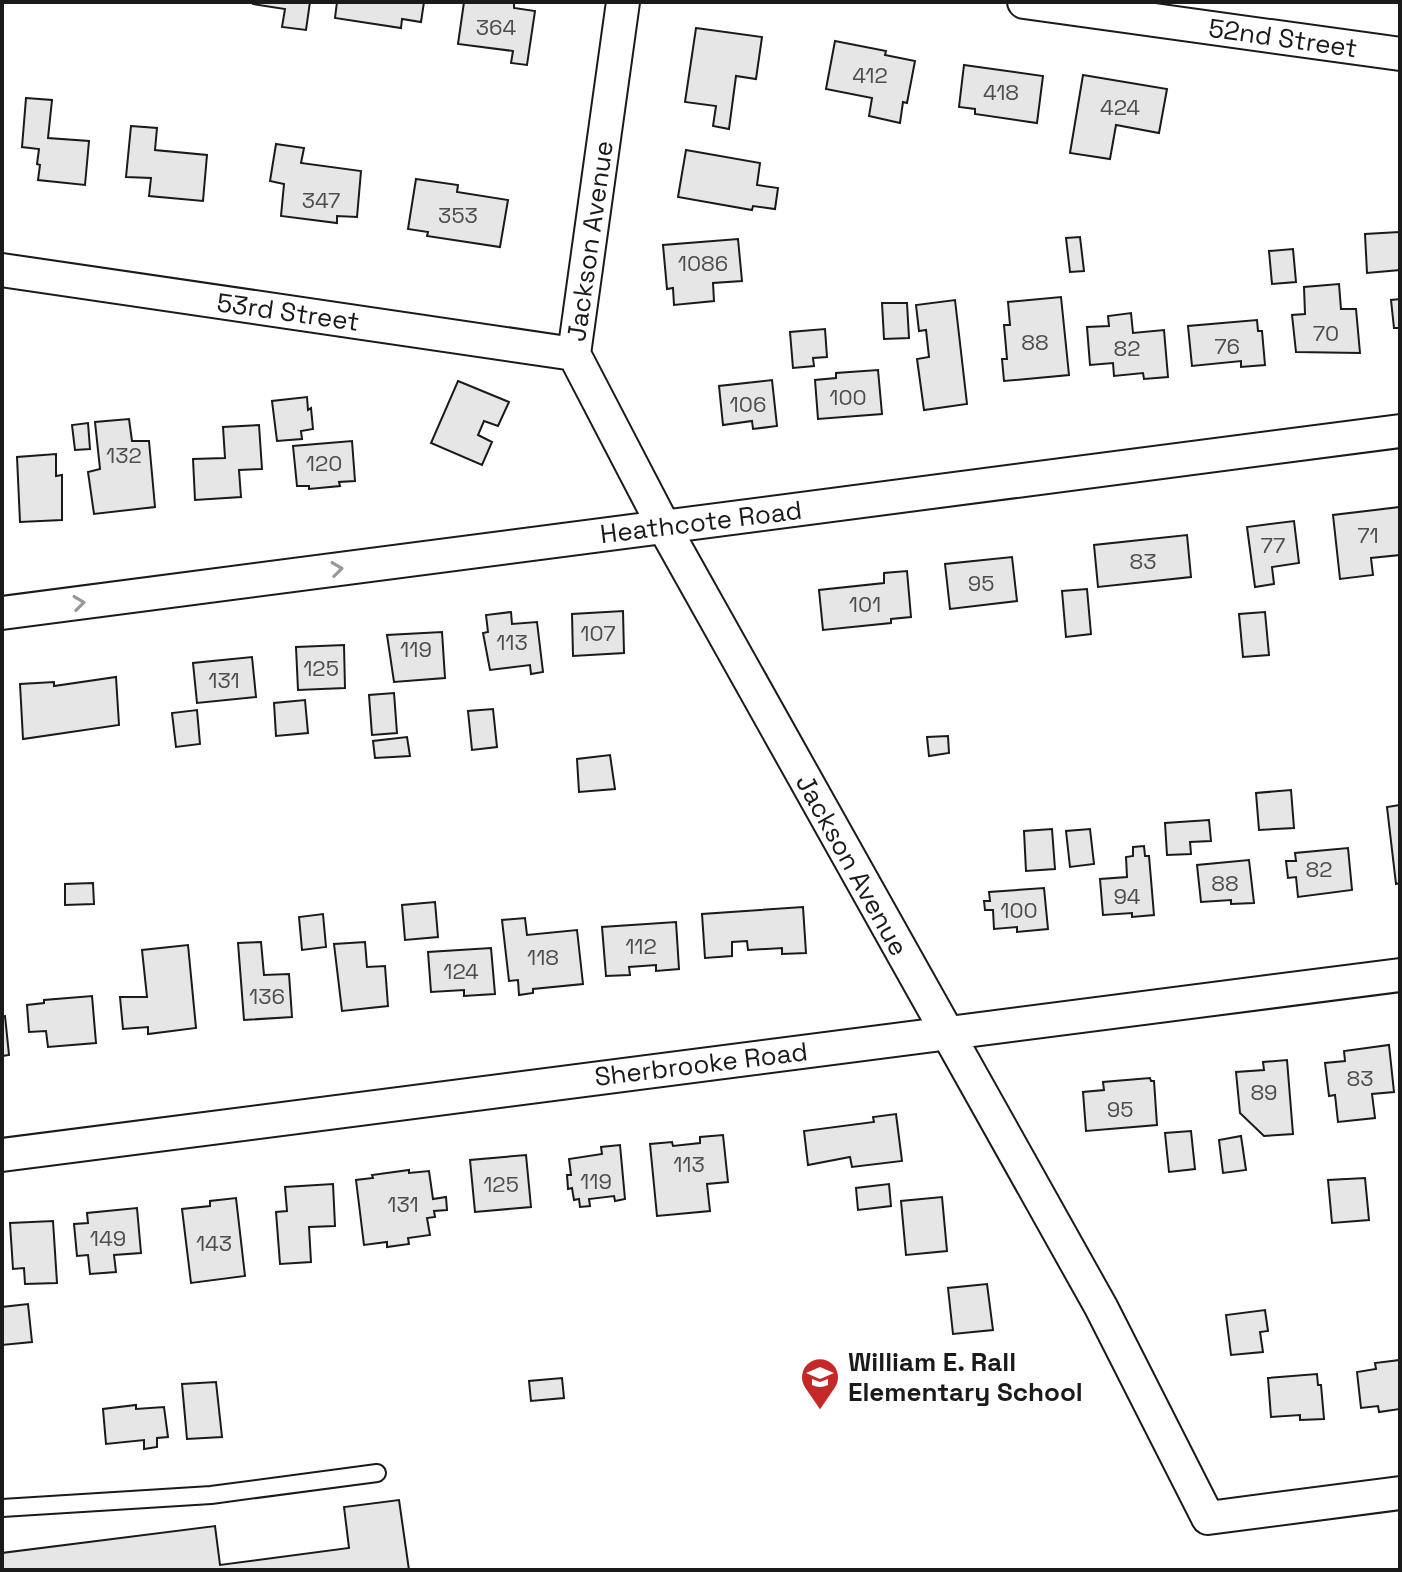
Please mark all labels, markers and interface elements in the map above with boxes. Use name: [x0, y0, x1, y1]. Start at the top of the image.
street label: 52nd Street: [1206, 11, 1360, 65]
house number: 364: [476, 13, 516, 41]
house number: 412: [852, 61, 888, 89]
house number: 418: [983, 78, 1019, 106]
house number: 424: [1100, 93, 1140, 121]
street label: Jackson Avenue: [559, 138, 621, 344]
house number: 347: [302, 186, 340, 214]
house number: 353: [438, 201, 478, 229]
house number: 1086: [678, 249, 728, 277]
street label: 53rd Street: [215, 285, 361, 339]
house number: 70: [1313, 319, 1339, 347]
house number: 88: [1021, 328, 1049, 356]
house number: 76: [1214, 332, 1240, 360]
house number: 82: [1114, 334, 1140, 362]
house number: 100: [829, 383, 867, 411]
house number: 106: [730, 390, 766, 418]
house number: 132: [106, 441, 142, 469]
house number: 120: [306, 449, 342, 477]
street label: Heathcote Road: [598, 493, 804, 551]
house number: 71: [1357, 521, 1379, 549]
house number: 77: [1261, 531, 1285, 559]
house number: 83: [1130, 547, 1157, 575]
one-way arrow: [331, 561, 344, 578]
house number: 95: [968, 569, 994, 597]
house number: 101: [849, 590, 881, 618]
one-way arrow: [73, 594, 86, 611]
house number: 107: [580, 619, 616, 647]
house number: 113: [496, 628, 528, 656]
house number: 119: [400, 635, 432, 663]
house number: 125: [303, 654, 339, 682]
house number: 131: [208, 666, 240, 694]
street label: Jackson Avenue: [788, 768, 916, 962]
house number: 82: [1306, 855, 1332, 883]
house number: 88: [1211, 869, 1239, 897]
house number: 94: [1113, 882, 1141, 910]
house number: 100: [1000, 896, 1038, 924]
house number: 112: [625, 932, 657, 960]
house number: 118: [527, 943, 559, 971]
house number: 124: [443, 957, 479, 985]
house number: 136: [249, 982, 285, 1010]
street label: Sherbrooke Road: [592, 1034, 810, 1094]
house number: 83: [1347, 1064, 1374, 1092]
house number: 89: [1250, 1078, 1278, 1106]
house number: 95: [1107, 1095, 1133, 1123]
house number: 113: [673, 1150, 705, 1178]
house number: 119: [580, 1167, 612, 1195]
house number: 125: [483, 1170, 519, 1198]
house number: 131: [387, 1190, 419, 1218]
house number: 149: [90, 1224, 126, 1252]
house number: 143: [196, 1229, 232, 1257]
place label: William E. Rall Elementary School: [848, 1345, 1083, 1409]
school or university icon: William E. Rall Elementary School: [799, 1356, 841, 1411]

